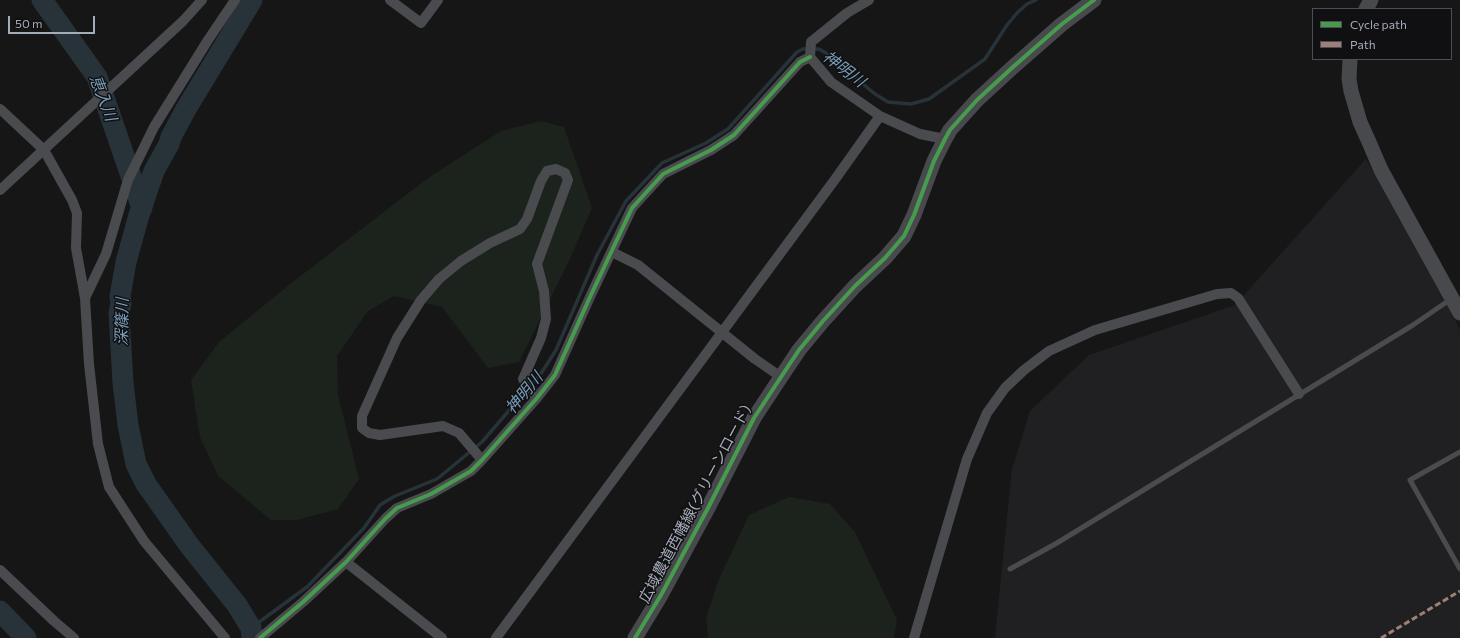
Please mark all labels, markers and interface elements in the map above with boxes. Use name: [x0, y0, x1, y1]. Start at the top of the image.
scale bar: [10, 8, 97, 34]
legend: [1312, 8, 1452, 60]
text: 50 m: [15, 16, 43, 30]
text: Cycle path: [1350, 17, 1407, 31]
text: Path: [1350, 37, 1376, 51]
water label: 神明川: [819, 47, 869, 91]
water label: 恵入川: [85, 72, 121, 124]
water label: 深篠川: [112, 298, 132, 346]
water label: 神明川: [501, 368, 547, 418]
street label: 広域農道西幡線(グリーンロード): [635, 402, 755, 606]

